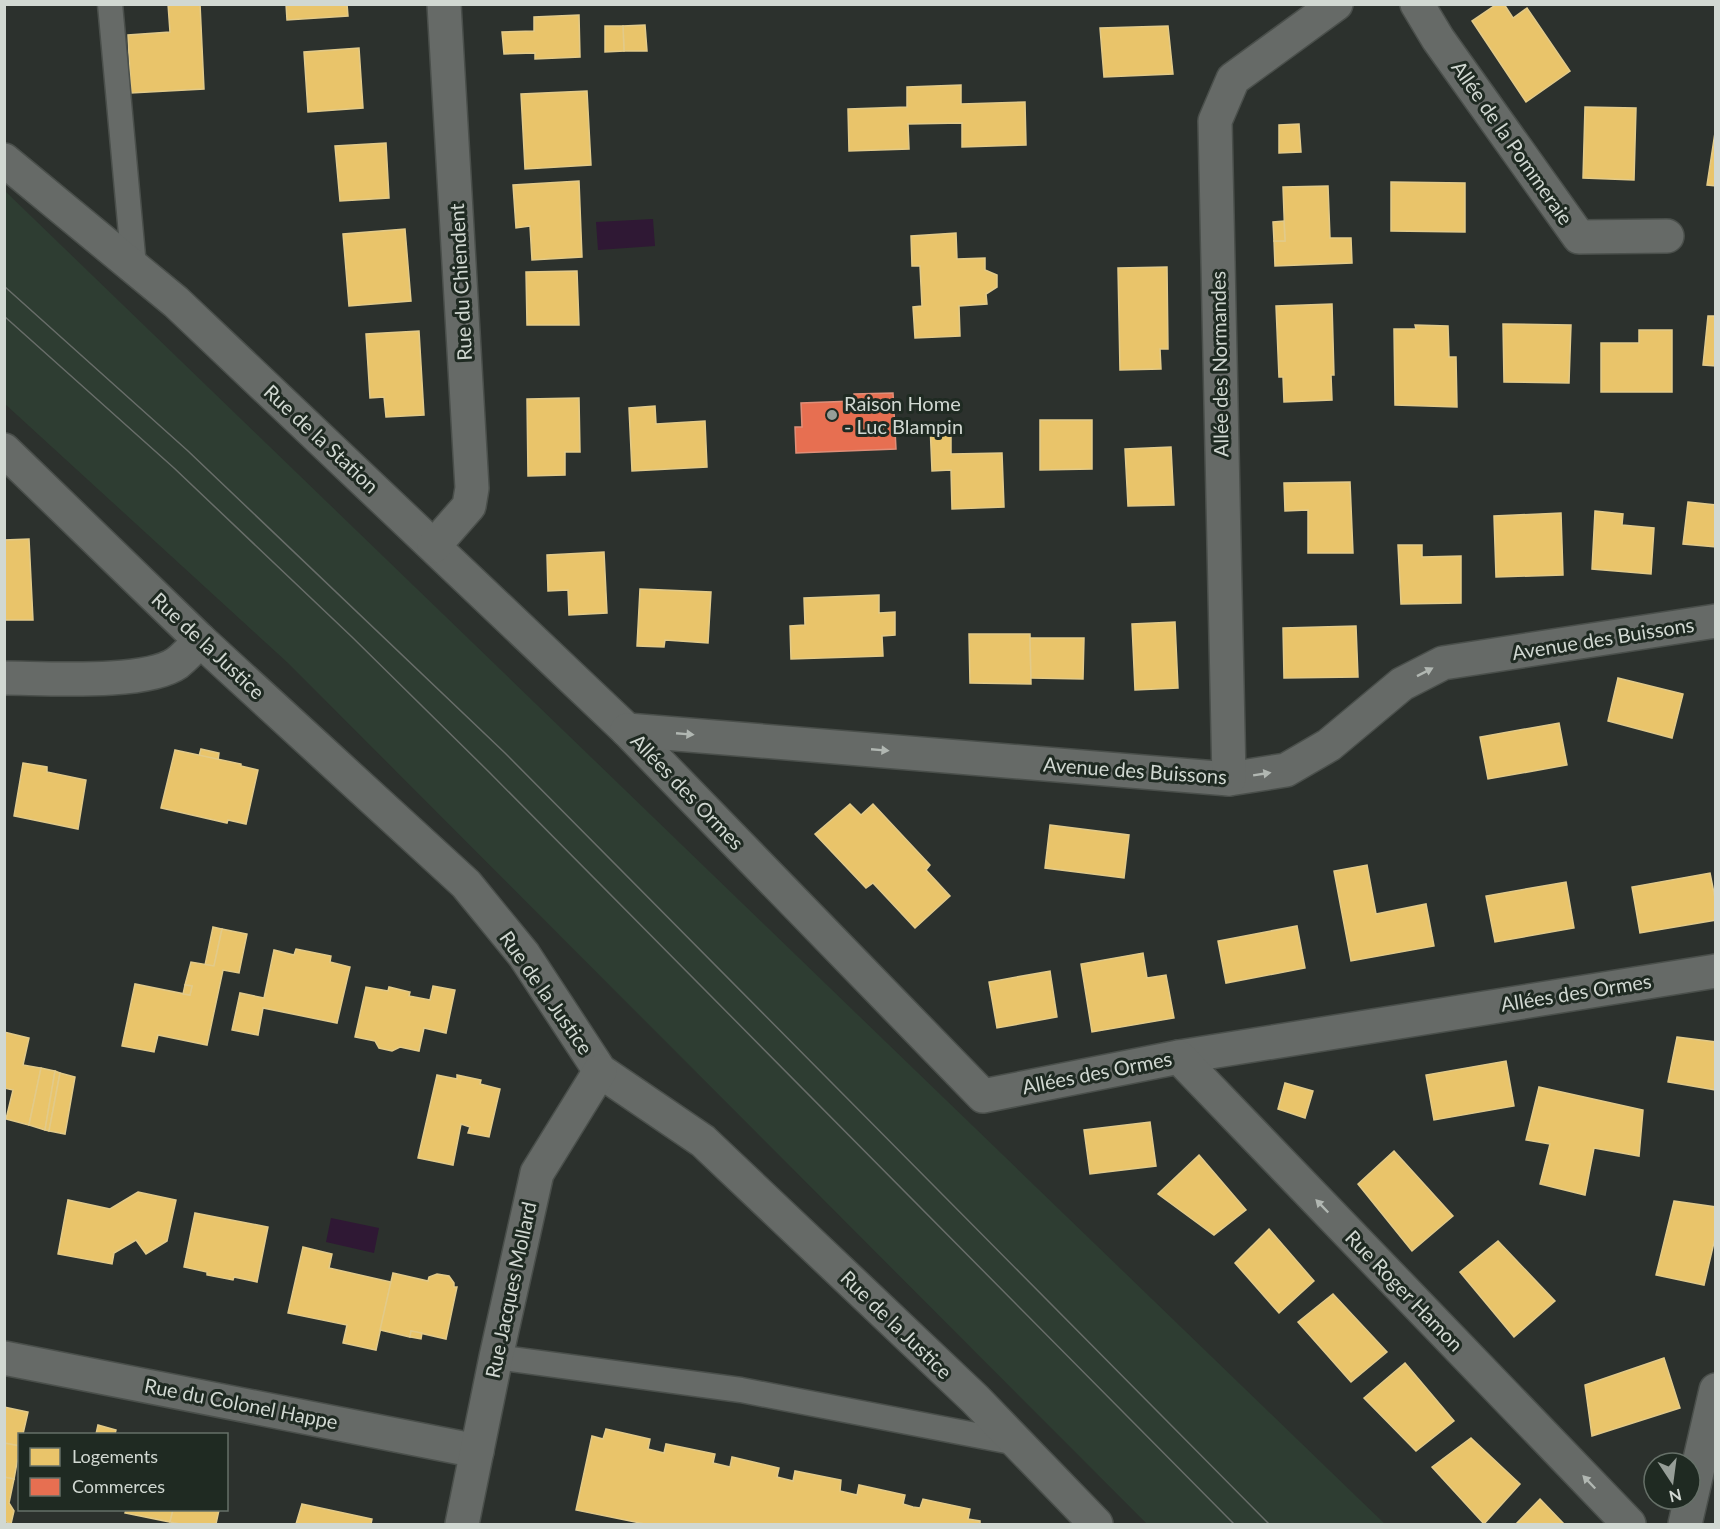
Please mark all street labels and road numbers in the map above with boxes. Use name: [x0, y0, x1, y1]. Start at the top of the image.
street label: Allée de la Pommeraie: [1447, 56, 1578, 229]
street label: Rue du Chiendent: [444, 203, 476, 361]
street label: Allée des Normandes: [1205, 271, 1233, 457]
street label: Rue de la Station: [259, 379, 384, 497]
street label: Rue de la Justice: [147, 587, 270, 704]
street label: Avenue des Buissons: [1510, 612, 1696, 664]
street label: Allées des Ormes: [626, 728, 749, 854]
street label: Avenue des Buissons: [1042, 752, 1228, 788]
street label: Rue de la Justice: [495, 926, 598, 1059]
street label: Allées des Ormes: [1499, 968, 1653, 1016]
street label: Allées des Ormes: [1020, 1046, 1174, 1098]
street label: Rue Jacques Mollard: [480, 1199, 540, 1380]
street label: Rue Roger Hamon: [1341, 1225, 1468, 1356]
street label: Rue de la Justice: [836, 1265, 957, 1383]
street label: Rue du Colonel Happe: [142, 1372, 340, 1434]

